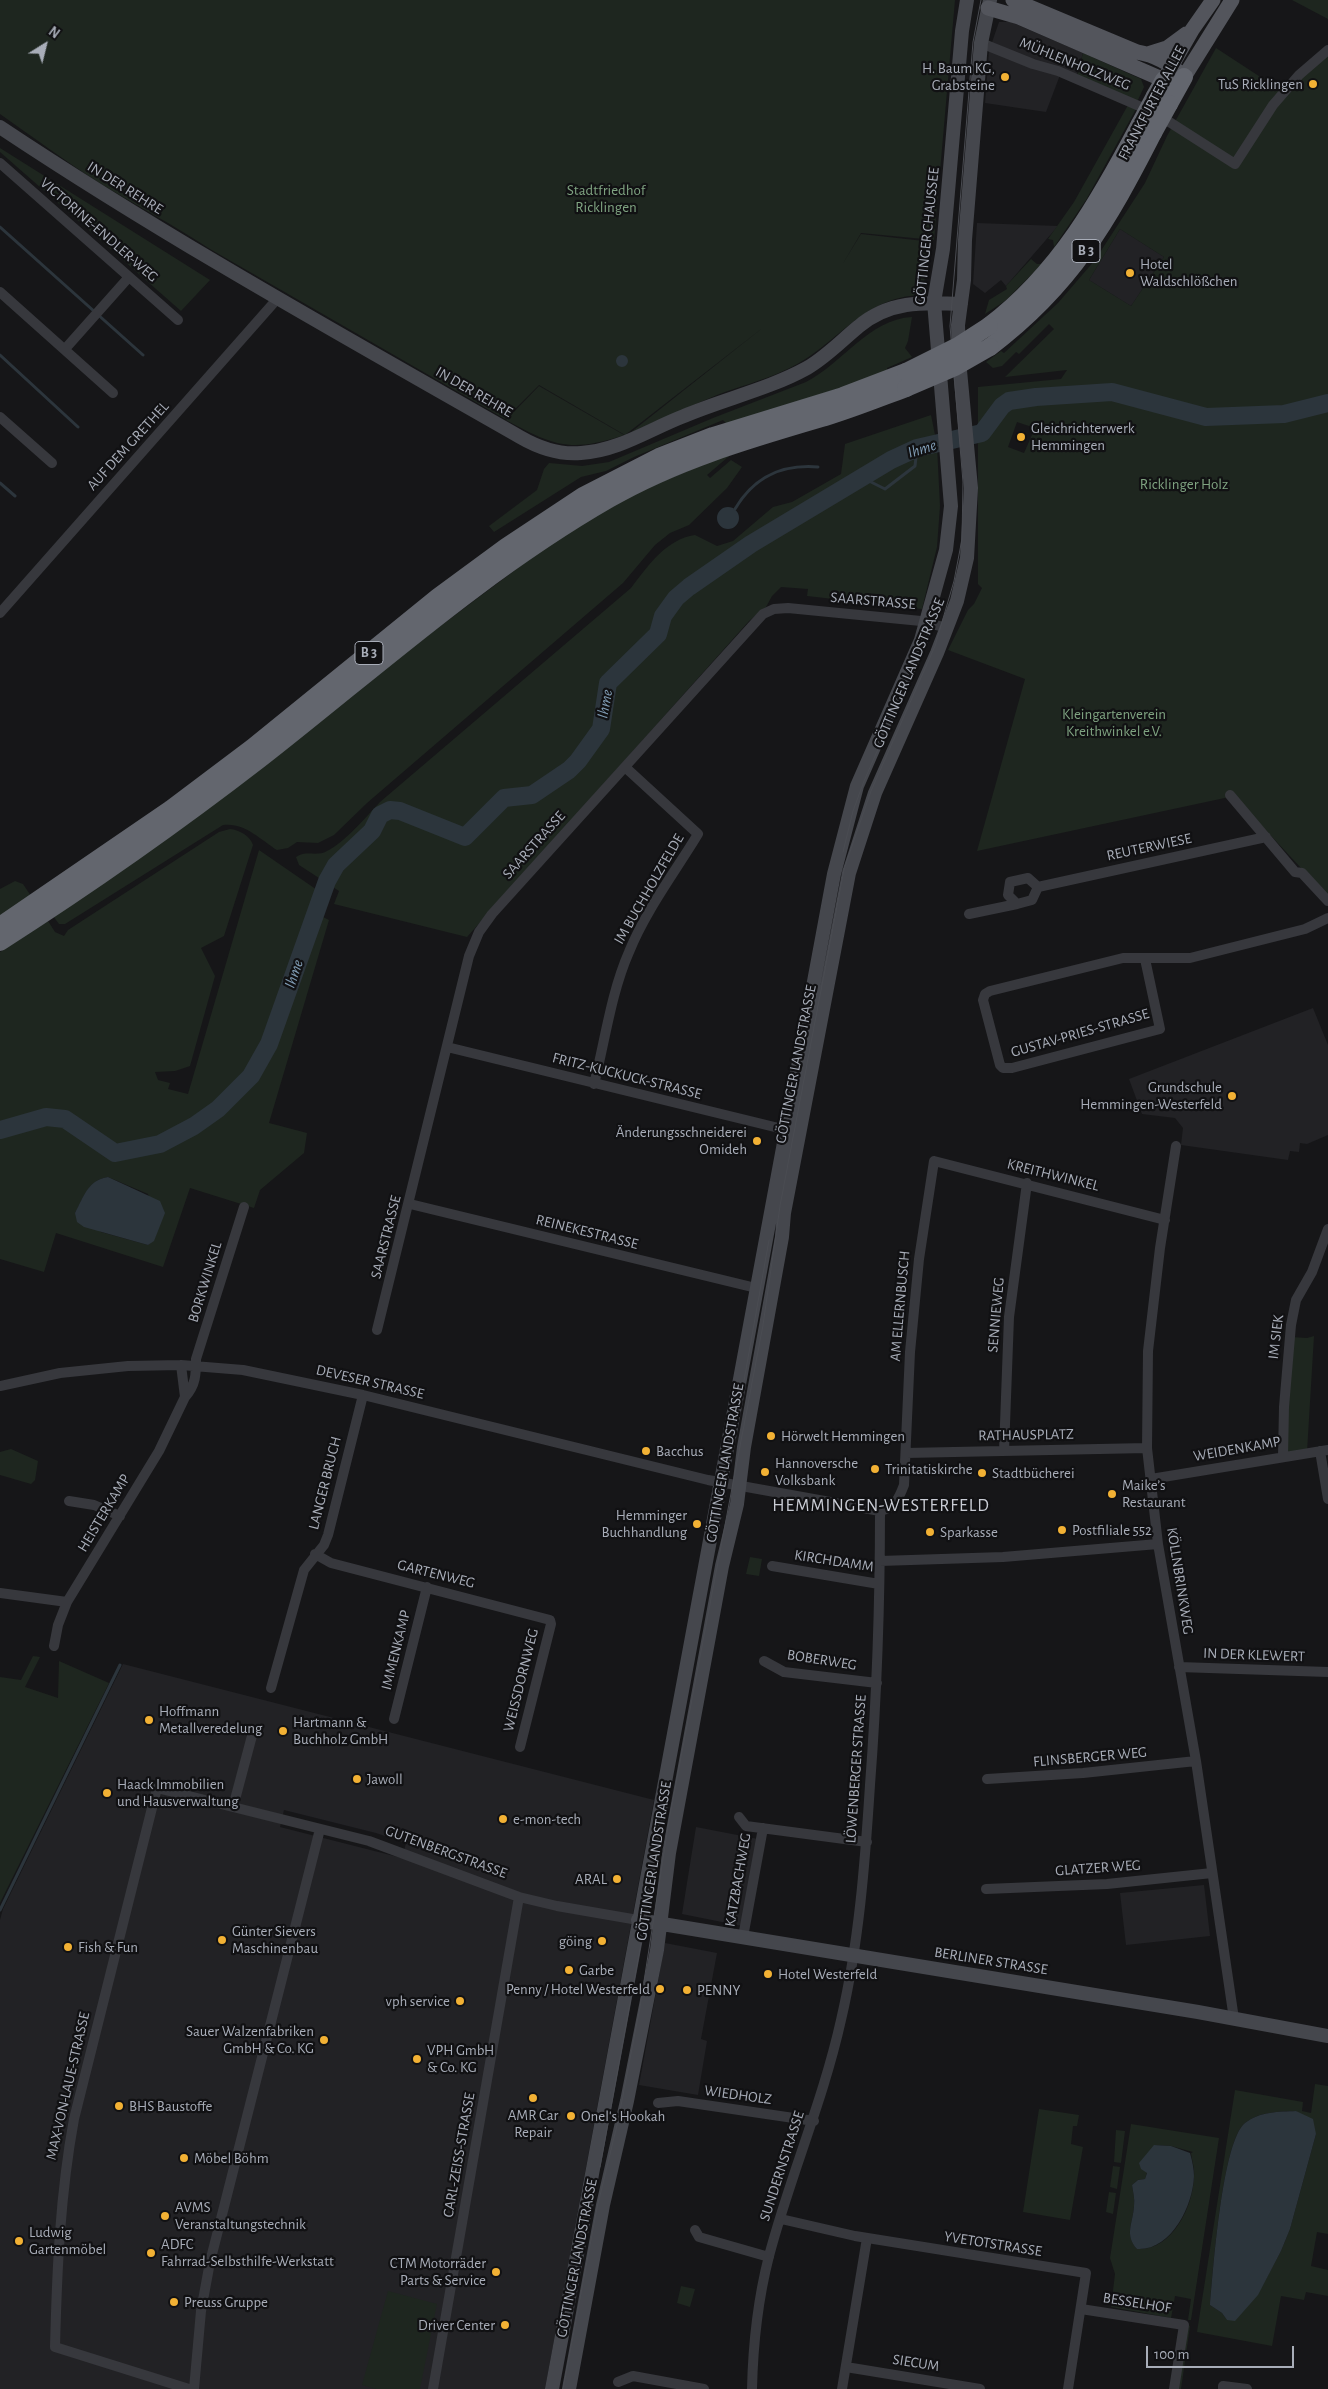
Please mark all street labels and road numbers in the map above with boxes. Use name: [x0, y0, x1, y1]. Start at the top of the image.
street label: MÜHLENHOLZWEG: [1017, 34, 1133, 94]
street label: FRANKFURTER ALLEE: [1114, 43, 1190, 163]
street label: IN DER REHRE: [84, 158, 166, 218]
street label: GÖTTINGER CHAUSSEE: [911, 166, 943, 306]
street label: VICTORINE-ENDLER-WEG: [36, 174, 162, 286]
road number: B 3: [1072, 240, 1100, 262]
street label: IN DER REHRE: [432, 363, 516, 421]
street label: AUF DEM GRETHEL: [83, 398, 173, 494]
street label: SAARSTRASSE: [830, 588, 916, 614]
street label: GÖTTINGER LANDSTRASSE: [869, 595, 949, 751]
road number: B 3: [355, 641, 383, 664]
street label: SAARSTRASSE: [499, 807, 569, 883]
street label: REUTERWIESE: [1105, 829, 1193, 865]
street label: IM BUCHHOLZFELDE: [610, 831, 688, 947]
street label: GÖTTINGER LANDSTRASSE: [772, 983, 820, 1145]
street label: GUSTAV-PRIES-STRASSE: [1009, 1005, 1151, 1061]
street label: FRITZ-KUCKUCK-STRASSE: [550, 1049, 704, 1103]
street label: KREITHWINKEL: [1005, 1155, 1101, 1195]
street label: SAARSTRASSE: [367, 1193, 405, 1281]
street label: REINEKESTRASSE: [534, 1211, 640, 1253]
street label: BORKWINKEL: [184, 1239, 226, 1325]
street label: AM ELLERNBUSCH: [886, 1250, 914, 1362]
street label: SENNIEWEG: [984, 1277, 1008, 1353]
street label: IM SIEK: [1264, 1314, 1288, 1360]
street label: DEVESER STRASSE: [314, 1361, 426, 1403]
street label: GÖTTINGER LANDSTRASSE: [702, 1382, 748, 1544]
street label: RATHAUSPLATZ: [978, 1425, 1074, 1445]
street label: WEIDENKAMP: [1192, 1432, 1282, 1466]
street label: LANGER BRUCH: [305, 1435, 345, 1531]
street label: HEISTERKAMP: [74, 1471, 134, 1555]
street label: KÖLLNBRINKWEG: [1163, 1526, 1197, 1636]
street label: KIRCHDAMM: [793, 1546, 875, 1576]
street label: GARTENWEG: [395, 1556, 477, 1592]
street label: IMMENKAMP: [377, 1608, 415, 1692]
street label: WEISSDORNWEG: [499, 1627, 543, 1733]
street label: IN DER KLEWERT: [1203, 1644, 1305, 1666]
street label: BOBERWEG: [786, 1646, 858, 1674]
street label: LÖWENBERGER STRASSE: [842, 1694, 870, 1844]
street label: FLINSBERGER WEG: [1032, 1743, 1148, 1771]
street label: GÖTTINGER LANDSTRASSE: [633, 1780, 675, 1942]
street label: GUTENBERGSTRASSE: [383, 1822, 509, 1882]
street label: KATZBACHWEG: [721, 1832, 755, 1928]
street label: GLATZER WEG: [1055, 1856, 1141, 1880]
street label: BERLINER STRASSE: [933, 1943, 1049, 1979]
street label: MAX-VON-LAUE-STRASSE: [42, 2010, 94, 2162]
street label: WIEDHOLZ: [703, 2081, 773, 2109]
street label: CARL-ZEISS-STRASSE: [439, 2091, 479, 2219]
street label: SUNDERNSTRASSE: [756, 2109, 808, 2223]
street label: GÖTTINGER LANDSTRASSE: [553, 2177, 601, 2339]
street label: YVETOTSTRASSE: [943, 2227, 1043, 2261]
street label: BESSELHOF: [1102, 2289, 1172, 2317]
street label: SIECUM: [891, 2350, 941, 2376]

